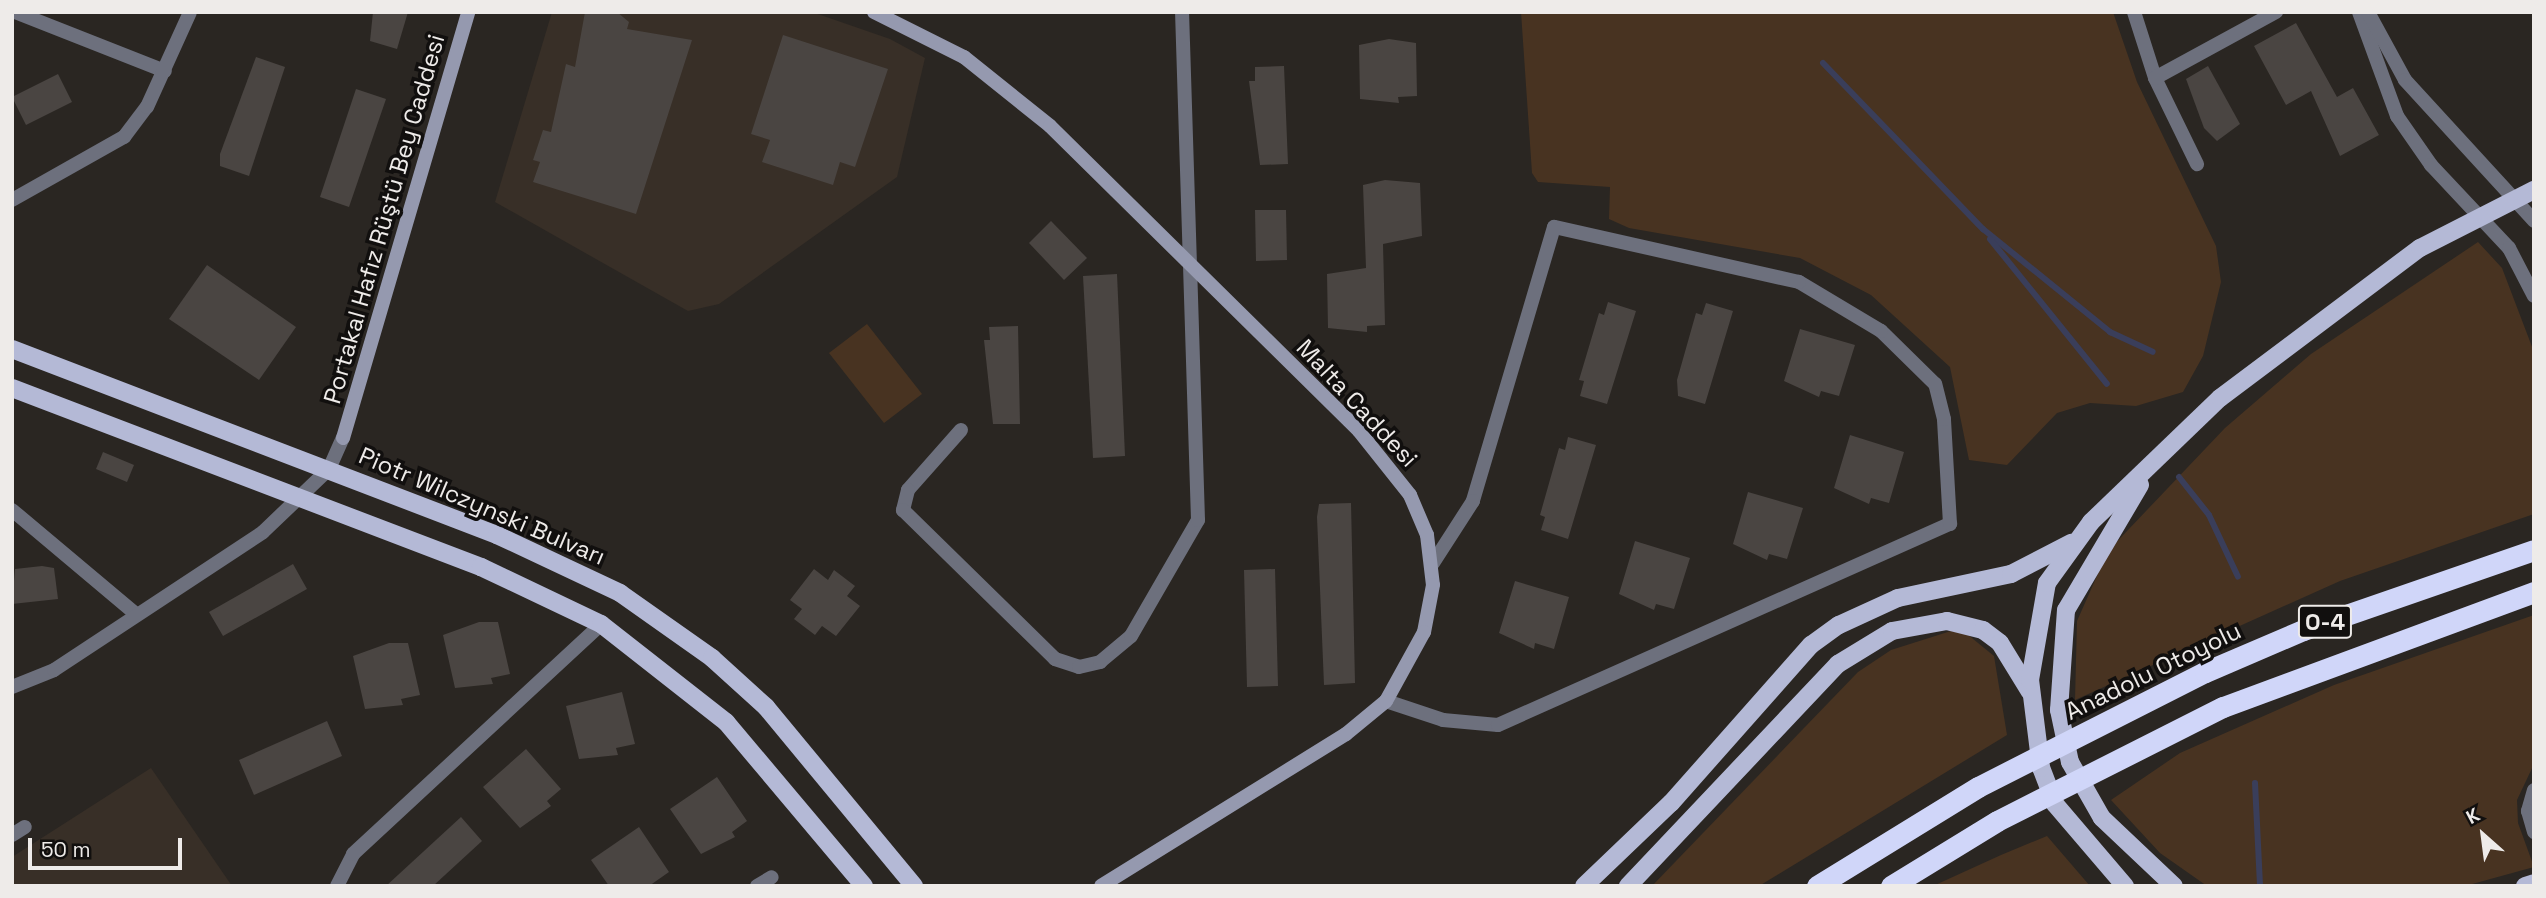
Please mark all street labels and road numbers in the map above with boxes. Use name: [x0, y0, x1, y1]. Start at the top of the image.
street label: Portakal Hafız Rüştü Bey Caddesi: [317, 31, 451, 407]
street label: Malta Caddesi: [1291, 333, 1423, 473]
street label: Piotr Wilczynski Bulvarı: [354, 441, 610, 571]
road number: O-4: [2297, 602, 2353, 642]
street label: Anadolu Otoyolu: [2060, 616, 2246, 726]

